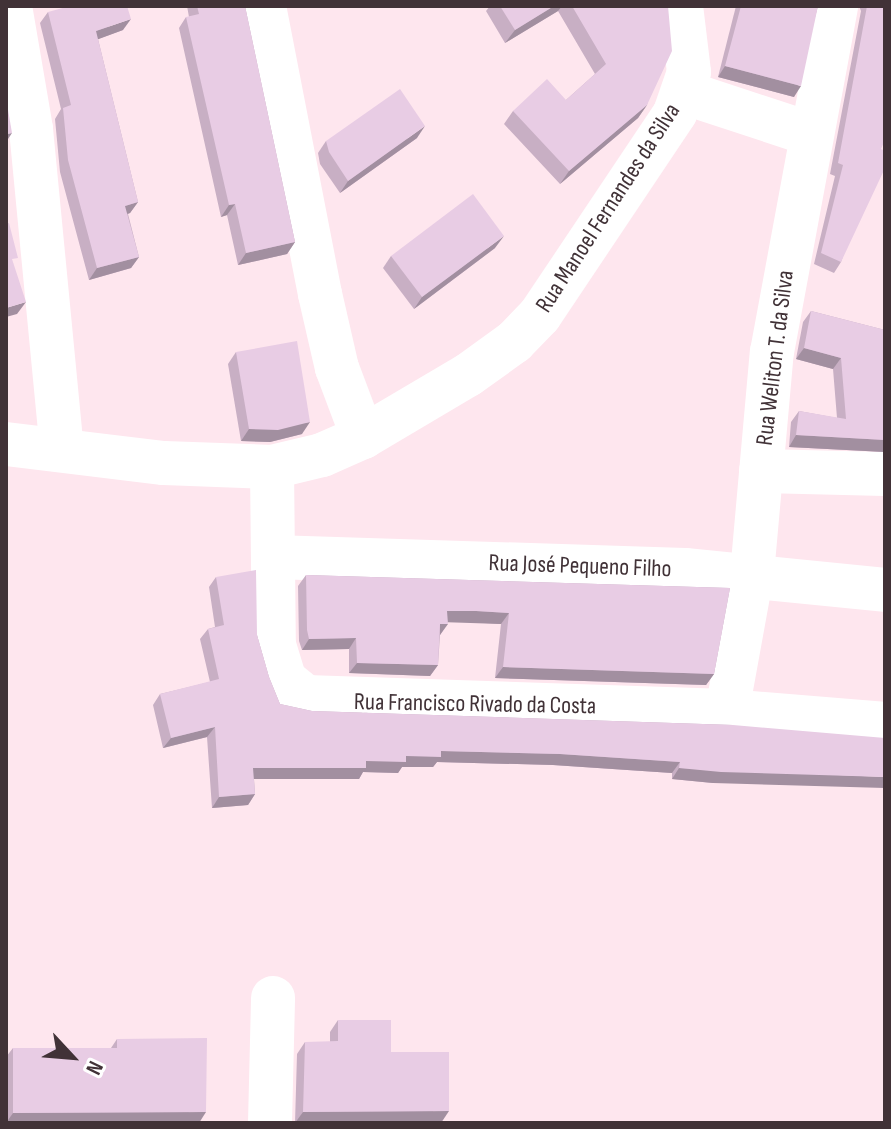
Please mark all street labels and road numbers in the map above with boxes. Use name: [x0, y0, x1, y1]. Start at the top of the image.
street label: Rua Manoel Fernandes da Silva: [530, 98, 686, 318]
street label: Rua Weliton T. da Silva: [750, 269, 800, 447]
street label: Rua José Pequeno Filho: [488, 548, 672, 584]
street label: Rua Francisco Rivado da Costa: [354, 687, 596, 721]

